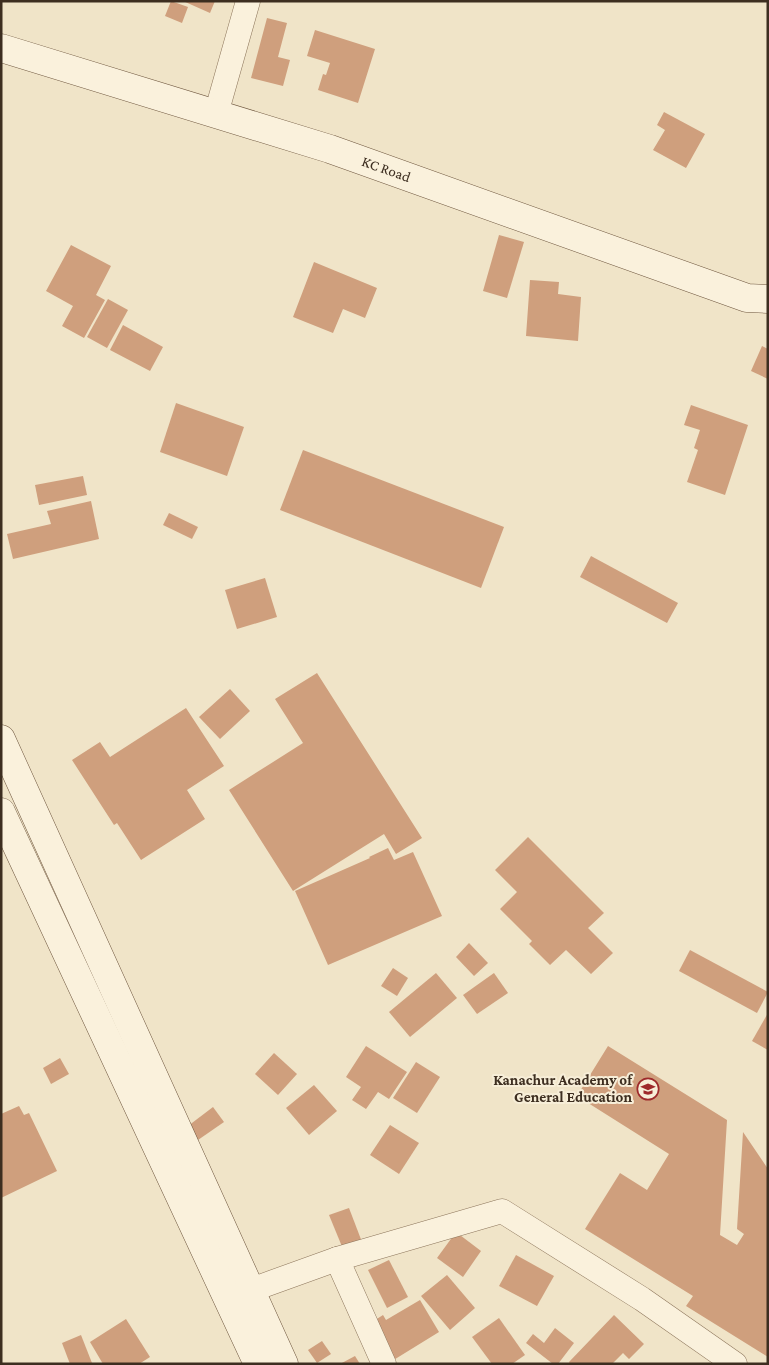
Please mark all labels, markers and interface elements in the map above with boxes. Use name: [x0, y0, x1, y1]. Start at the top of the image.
street label: KC Road: [360, 153, 413, 185]
place label: Kanachur Academy of General Education: [493, 1072, 633, 1105]
school or university icon: Kanachur Academy of General Education: [636, 1077, 660, 1101]

